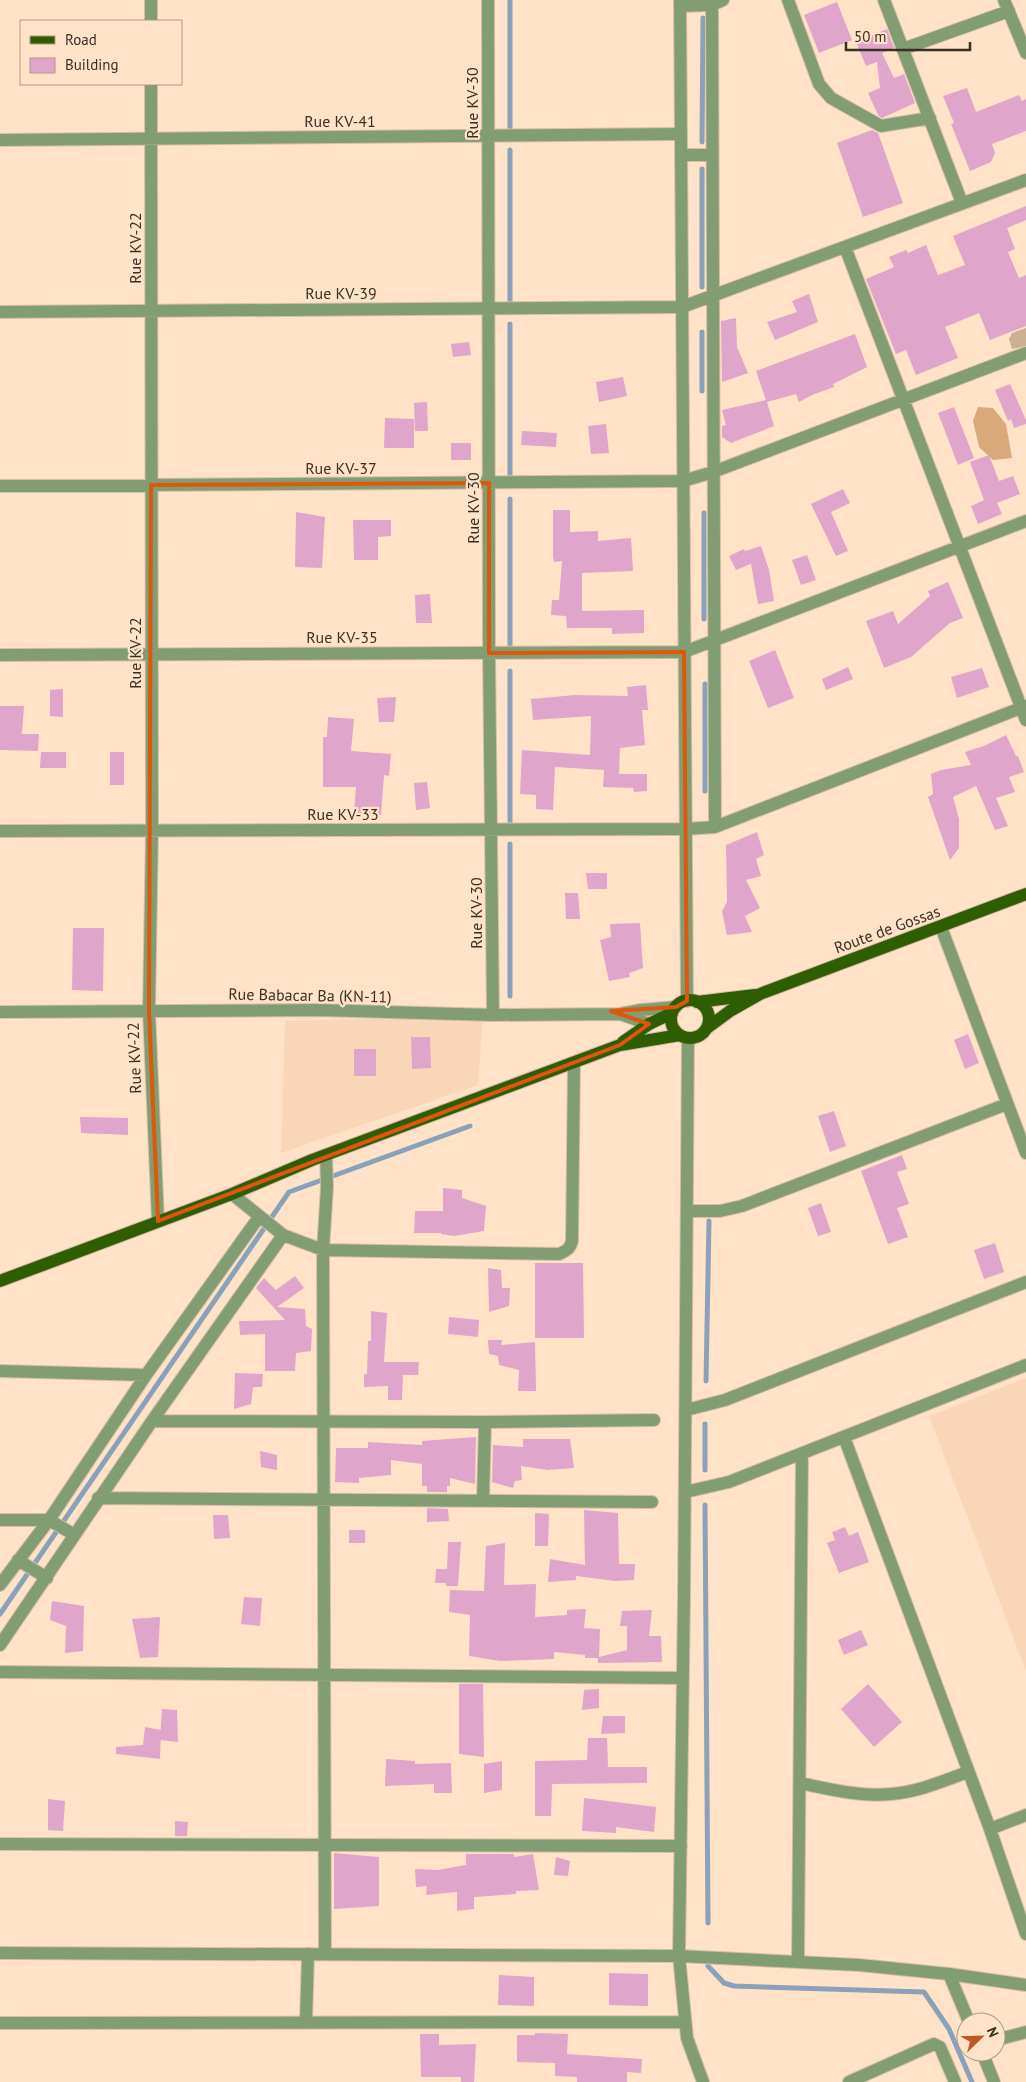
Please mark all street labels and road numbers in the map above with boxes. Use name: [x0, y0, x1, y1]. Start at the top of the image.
street label: Rue KV-30: [462, 67, 482, 139]
street label: Rue KV-41: [304, 111, 376, 131]
street label: Rue KV-22: [125, 212, 145, 284]
street label: Rue KV-39: [305, 283, 377, 303]
street label: Rue KV-37: [305, 458, 377, 478]
street label: Rue KV-30: [463, 472, 483, 544]
street label: Rue KV-22: [125, 617, 145, 689]
street label: Rue KV-35: [306, 627, 378, 647]
street label: Rue KV-33: [307, 804, 379, 824]
street label: Rue KV-30: [466, 877, 486, 949]
street label: Route de Gossas: [831, 901, 943, 957]
street label: Rue Babacar Ba (KN-11): [228, 984, 392, 1006]
street label: Rue KV-22: [123, 1022, 145, 1094]

